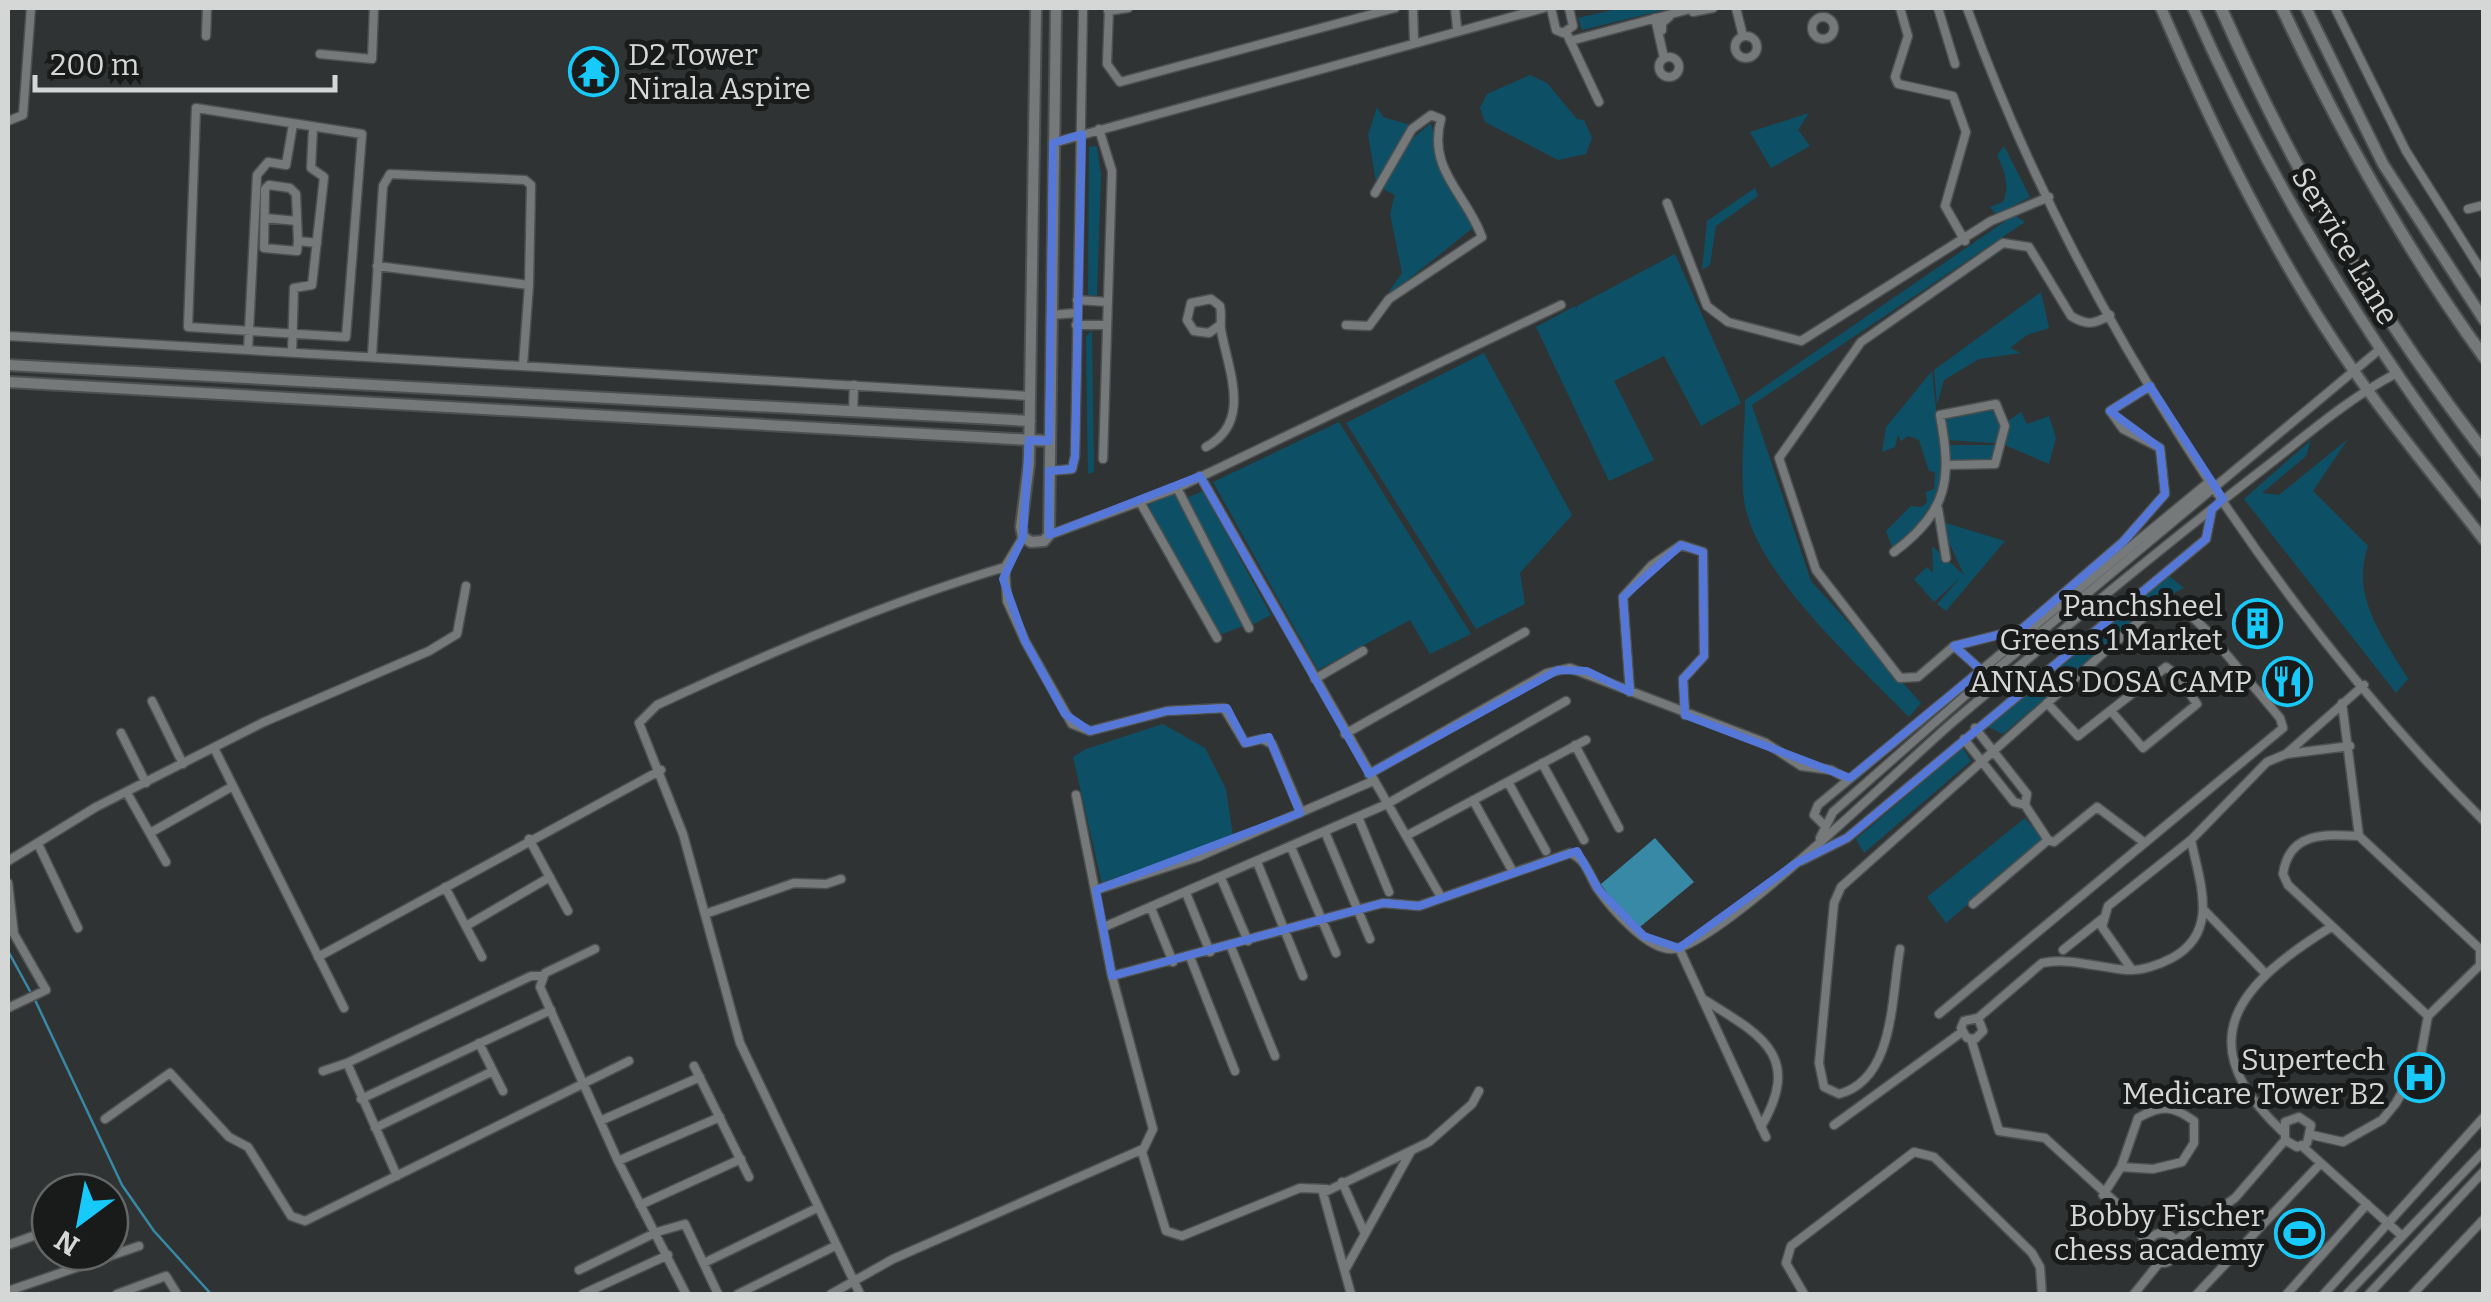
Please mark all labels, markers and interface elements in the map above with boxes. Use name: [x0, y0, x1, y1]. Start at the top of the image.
scale bar: [35, 30, 335, 92]
place label: D2 Tower Nirala Aspire: [628, 37, 811, 107]
temple icon: D2 Tower Nirala Aspire: [567, 46, 619, 98]
text: 200 m: [50, 47, 140, 83]
street label: Service Lane: [2284, 161, 2406, 331]
place label: Panchsheel Greens 1 Market: [1999, 588, 2223, 658]
building icon: Panchsheel Greens 1 Market: [2232, 597, 2284, 649]
restaurant icon: ANNAS DOSA CAMP: [2261, 656, 2313, 708]
place label: ANNAS DOSA CAMP: [1970, 664, 2252, 700]
place label: Supertech Medicare Tower B2: [2122, 1042, 2385, 1112]
hospital icon: Supertech Medicare Tower B2: [2394, 1051, 2446, 1103]
north arrow: [30, 1172, 130, 1272]
place label: Bobby Fischer chess academy: [2054, 1198, 2264, 1268]
sports icon: Bobby Fischer chess academy: [2273, 1207, 2325, 1259]
text: N: [49, 1223, 85, 1262]

